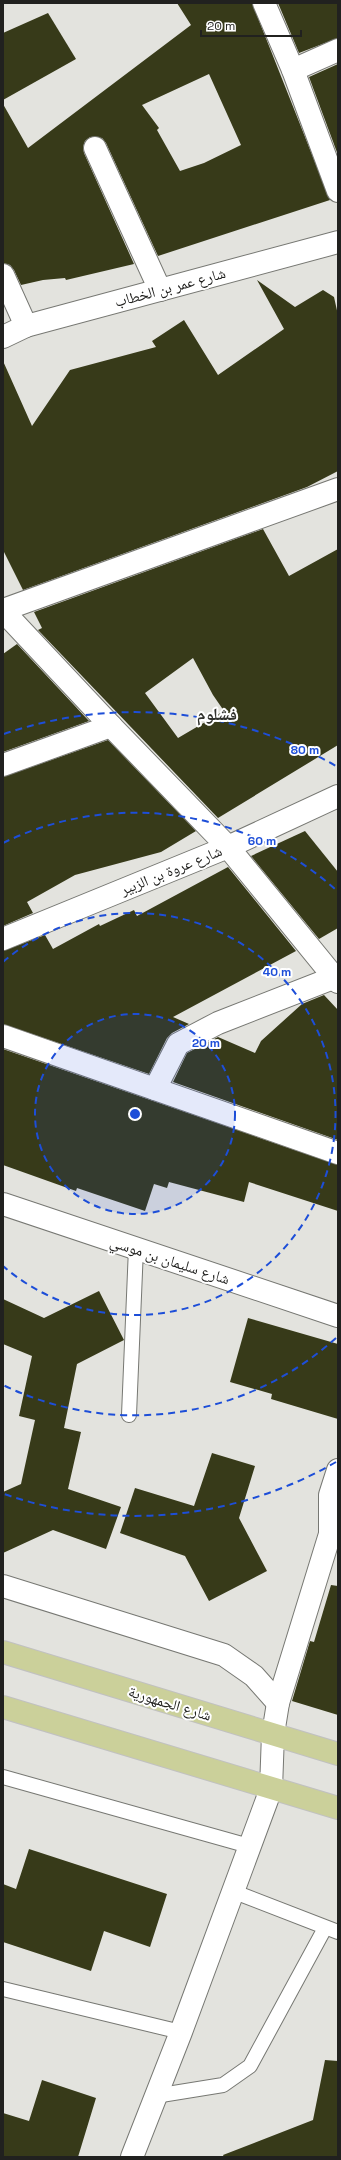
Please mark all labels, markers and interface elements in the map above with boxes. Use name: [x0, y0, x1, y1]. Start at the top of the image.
scale bar: [201, 12, 301, 38]
text: 20 m: [207, 18, 235, 34]
street label: شارع عمر بن الخطاب: [112, 263, 228, 312]
district label: فشلوم: [197, 703, 237, 726]
text: 80 m: [291, 742, 319, 758]
text: 60 m: [248, 833, 276, 849]
street label: شارع عروة بن الزبير: [116, 841, 225, 900]
text: 40 m: [263, 964, 291, 980]
text: 20 m: [192, 1035, 220, 1051]
centre of rings: [128, 1107, 142, 1121]
street label: شارع سليمان بن موسي: [107, 1232, 232, 1291]
street label: شارع الجمهورية: [126, 1681, 214, 1726]

